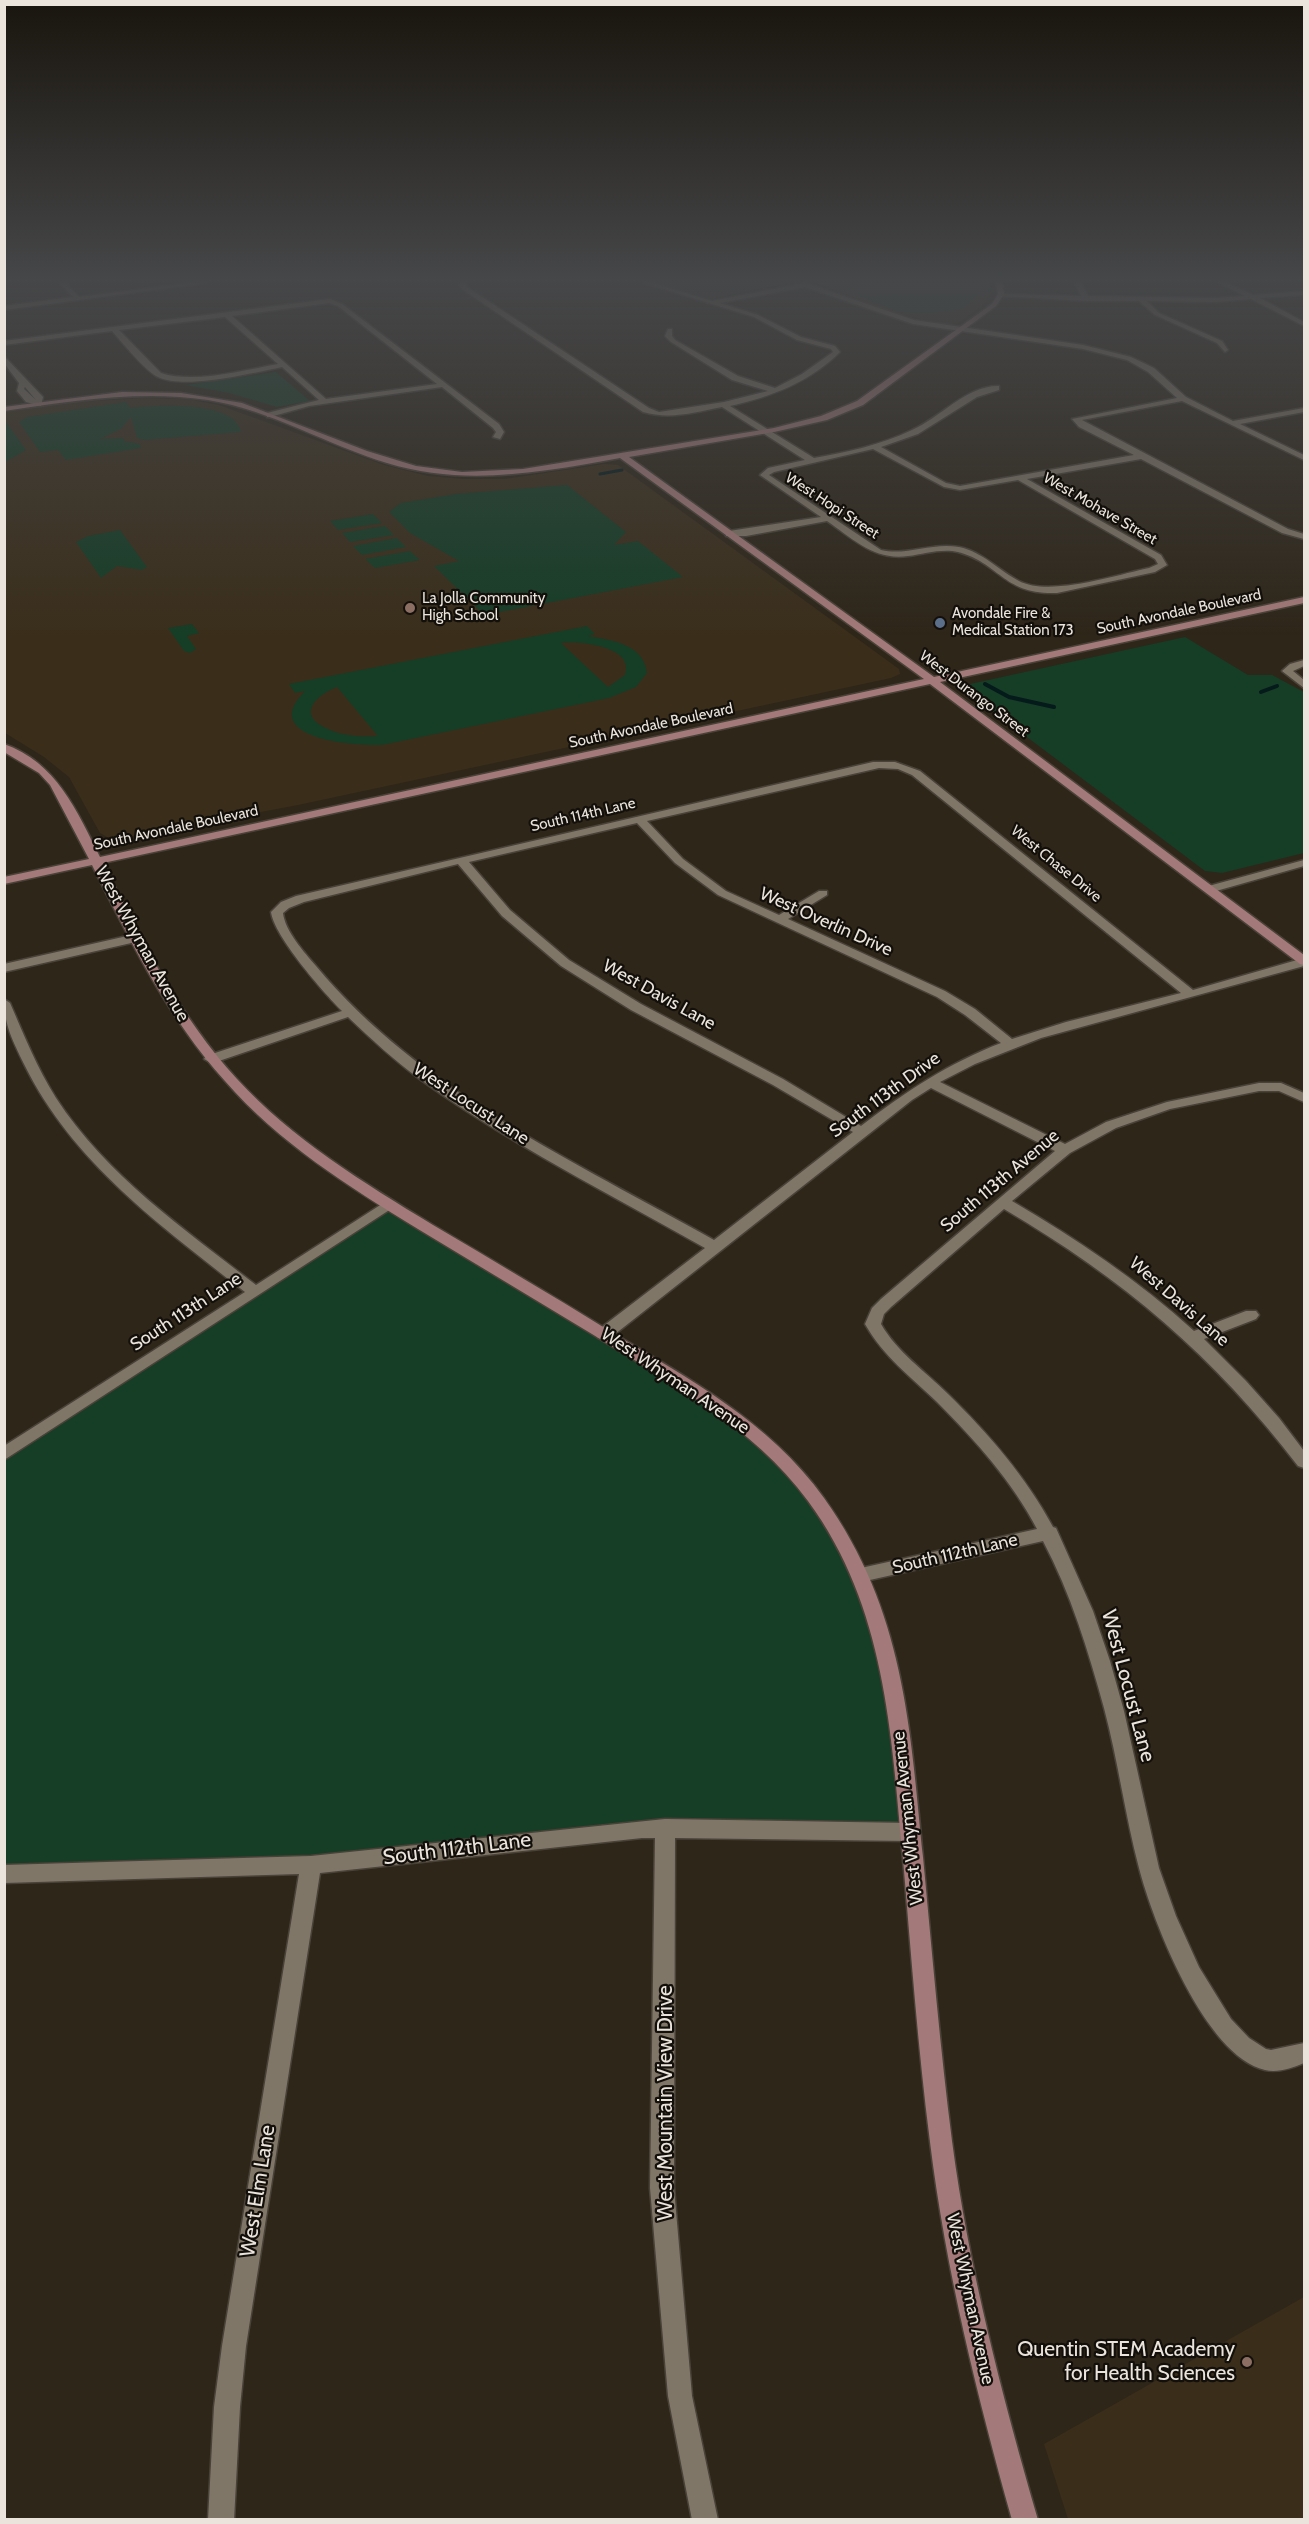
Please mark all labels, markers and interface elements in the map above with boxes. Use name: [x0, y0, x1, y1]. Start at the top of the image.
street label: West Hopi Street: [782, 469, 882, 543]
street label: West Mohave Street: [1040, 469, 1160, 549]
street label: South Avondale Boulevard: [1095, 586, 1263, 638]
place label: La Jolla Community High School: [422, 590, 545, 625]
marker: La Jolla Community High School: [403, 601, 417, 615]
place label: Avondale Fire & Medical Station 173: [952, 605, 1074, 640]
marker: Avondale Fire & Medical Station 173: [933, 616, 947, 630]
street label: West Durango Street: [916, 647, 1032, 741]
street label: South Avondale Boulevard: [567, 700, 735, 752]
street label: South 114th Lane: [529, 794, 637, 836]
street label: South Avondale Boulevard: [92, 802, 260, 854]
street label: West Chase Drive: [1007, 822, 1105, 906]
street label: West Whyman Avenue: [90, 863, 194, 1025]
street label: West Overlin Drive: [756, 883, 896, 961]
street label: West Davis Lane: [599, 955, 719, 1035]
street label: South 113th Drive: [825, 1048, 945, 1142]
street label: West Locust Lane: [409, 1058, 533, 1150]
street label: South 113th Avenue: [936, 1125, 1064, 1237]
street label: West Davis Lane: [1125, 1253, 1233, 1351]
street label: South 113th Lane: [126, 1268, 246, 1356]
street label: West Whyman Avenue: [597, 1323, 753, 1439]
street label: South 112th Lane: [890, 1529, 1020, 1579]
street label: West Locust Lane: [1096, 1607, 1160, 1765]
street label: West Whyman Avenue: [888, 1730, 928, 1906]
street label: South 112th Lane: [382, 1827, 532, 1871]
street label: West Mountain View Drive: [653, 1985, 679, 2221]
street label: West Elm Lane: [235, 2123, 281, 2259]
street label: West Whyman Avenue: [941, 2211, 999, 2387]
place label: Quentin STEM Academy for Health Sciences: [1017, 2337, 1235, 2387]
marker: Quentin STEM Academy for Health Sciences: [1240, 2355, 1254, 2369]

